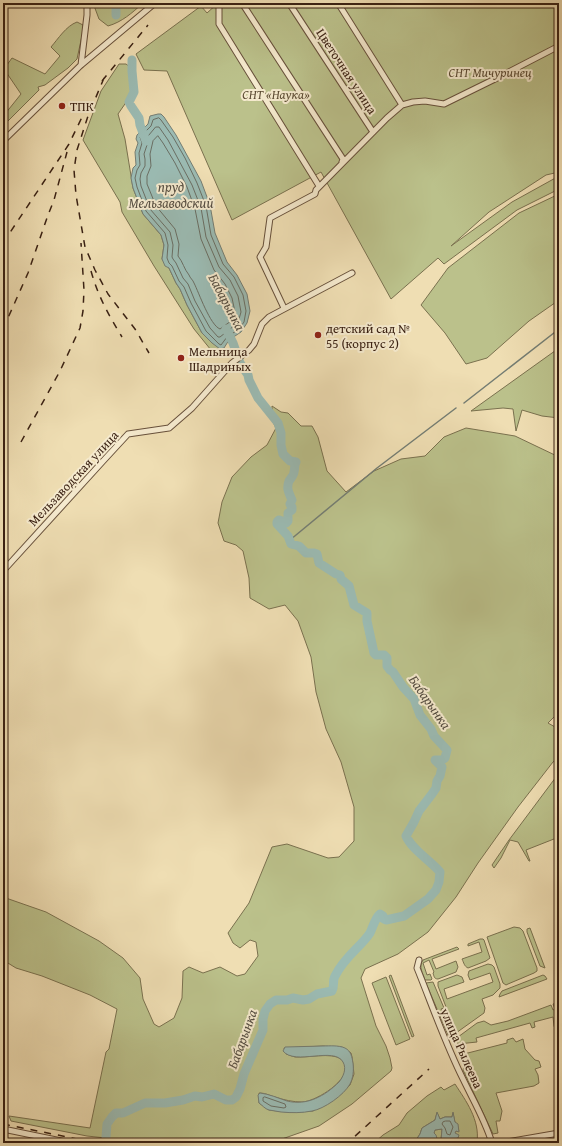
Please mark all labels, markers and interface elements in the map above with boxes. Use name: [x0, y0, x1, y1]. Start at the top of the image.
street label: Цветочная улица: [312, 25, 382, 119]
park label: СНТ Мичуринец: [448, 63, 532, 82]
park label: СНТ «Наука»: [242, 85, 310, 104]
place label: ТПК: [70, 97, 94, 116]
marker: ТПК: [57, 101, 67, 111]
water label: пруд Мельзаводский: [128, 177, 214, 213]
water label: Бабарынка: [204, 270, 251, 335]
place label: детский сад № 55 (корпус 2): [326, 319, 411, 353]
marker: детский сад № 55 (корпус 2): [313, 330, 323, 340]
place label: Мельница Шадриных: [189, 342, 252, 376]
marker: Мельница Шадриных: [176, 353, 186, 363]
street label: Мельзаводская улица: [24, 426, 123, 530]
water label: Бабарынка: [404, 671, 456, 734]
street label: улица Рылеева: [435, 1004, 488, 1092]
water label: Бабарынка: [222, 1006, 262, 1072]

